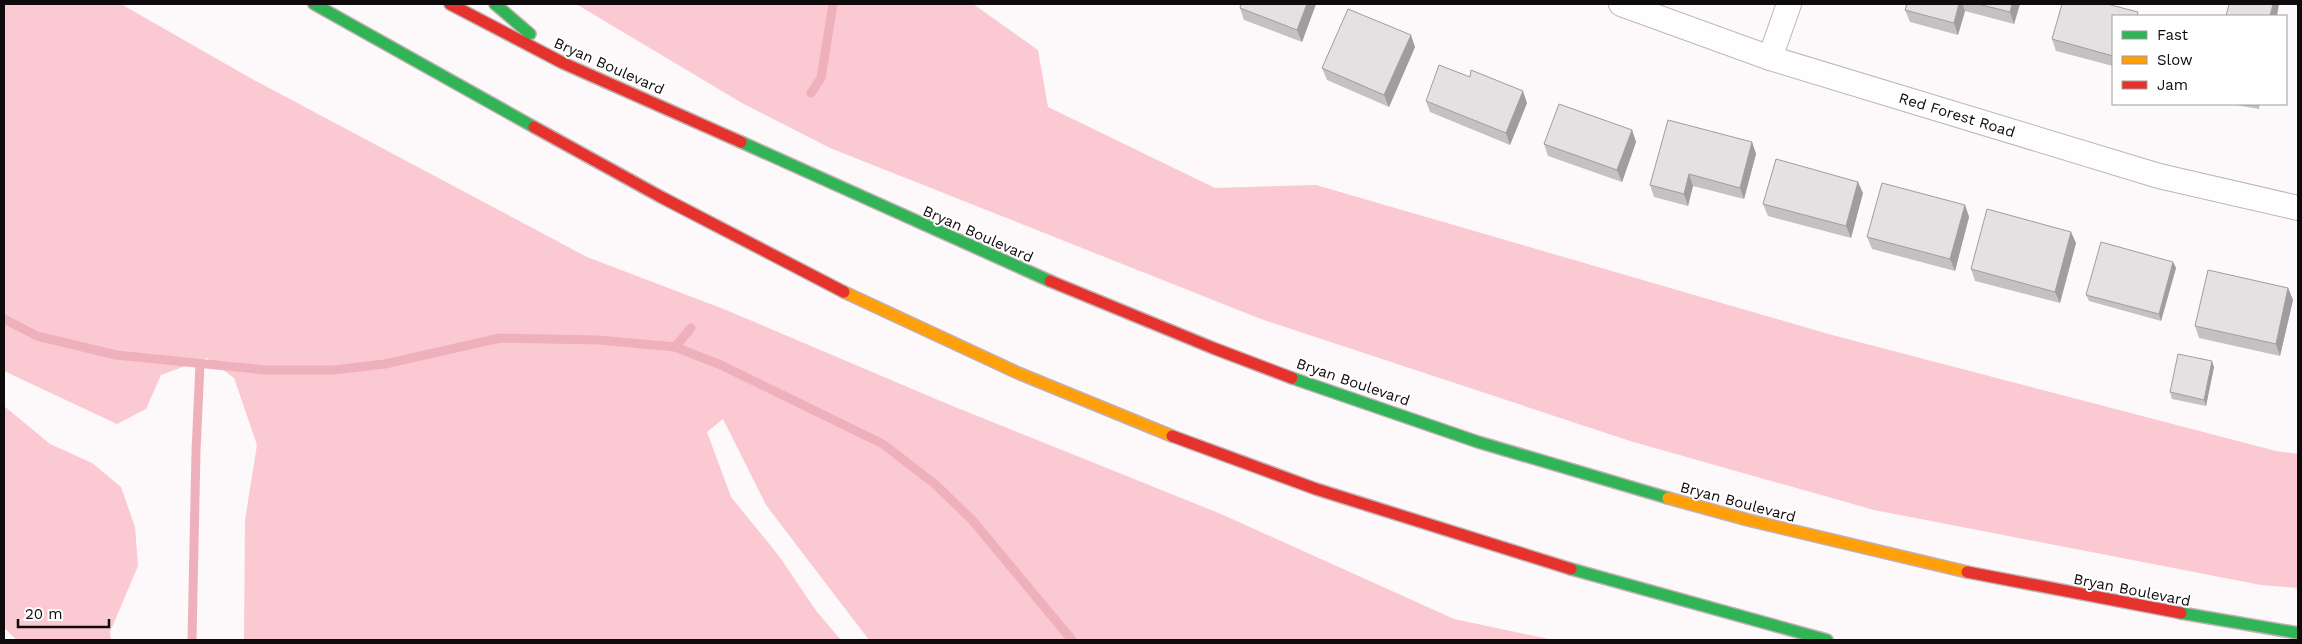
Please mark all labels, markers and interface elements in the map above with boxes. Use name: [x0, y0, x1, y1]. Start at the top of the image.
legend: [2112, 15, 2287, 105]
text: Fast: [2157, 26, 2189, 44]
street label: Bryan Boulevard: [551, 34, 667, 98]
text: Slow: [2157, 51, 2193, 69]
text: Jam: [2157, 76, 2188, 94]
street label: Red Forest Road: [1897, 89, 2017, 141]
street label: Bryan Boulevard: [920, 202, 1036, 266]
street label: Bryan Boulevard: [1294, 354, 1412, 410]
street label: Bryan Boulevard: [1678, 478, 1798, 526]
street label: Bryan Boulevard: [2072, 570, 2192, 610]
scale bar: [18, 596, 109, 628]
text: 20 m: [25, 605, 63, 623]

